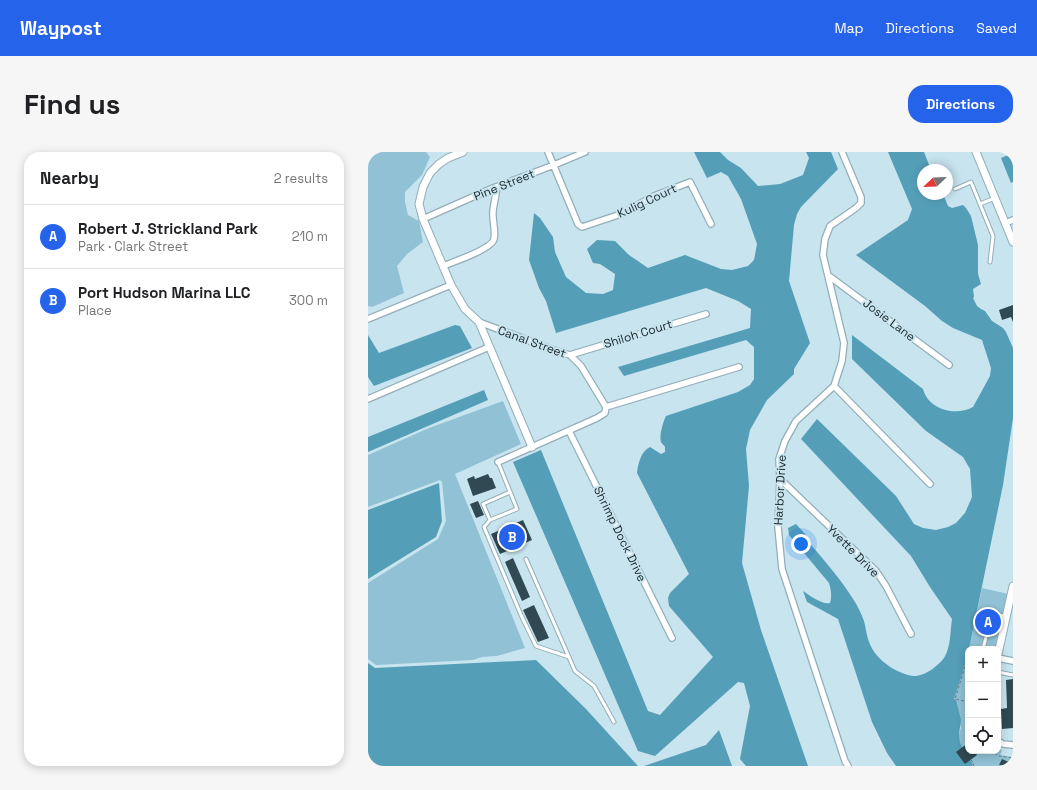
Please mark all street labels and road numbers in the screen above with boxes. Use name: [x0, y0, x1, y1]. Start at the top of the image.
street label: Pine Street: [471, 166, 537, 204]
street label: Kulig Court: [615, 180, 679, 222]
street label: Josie Lane: [860, 295, 918, 345]
street label: Shiloh Court: [602, 316, 674, 352]
street label: Canal Street: [496, 322, 568, 362]
street label: Harbor Drive: [770, 454, 790, 526]
street label: Shrimp Dock Drive: [590, 484, 650, 584]
street label: Yvette Drive: [823, 521, 883, 581]

